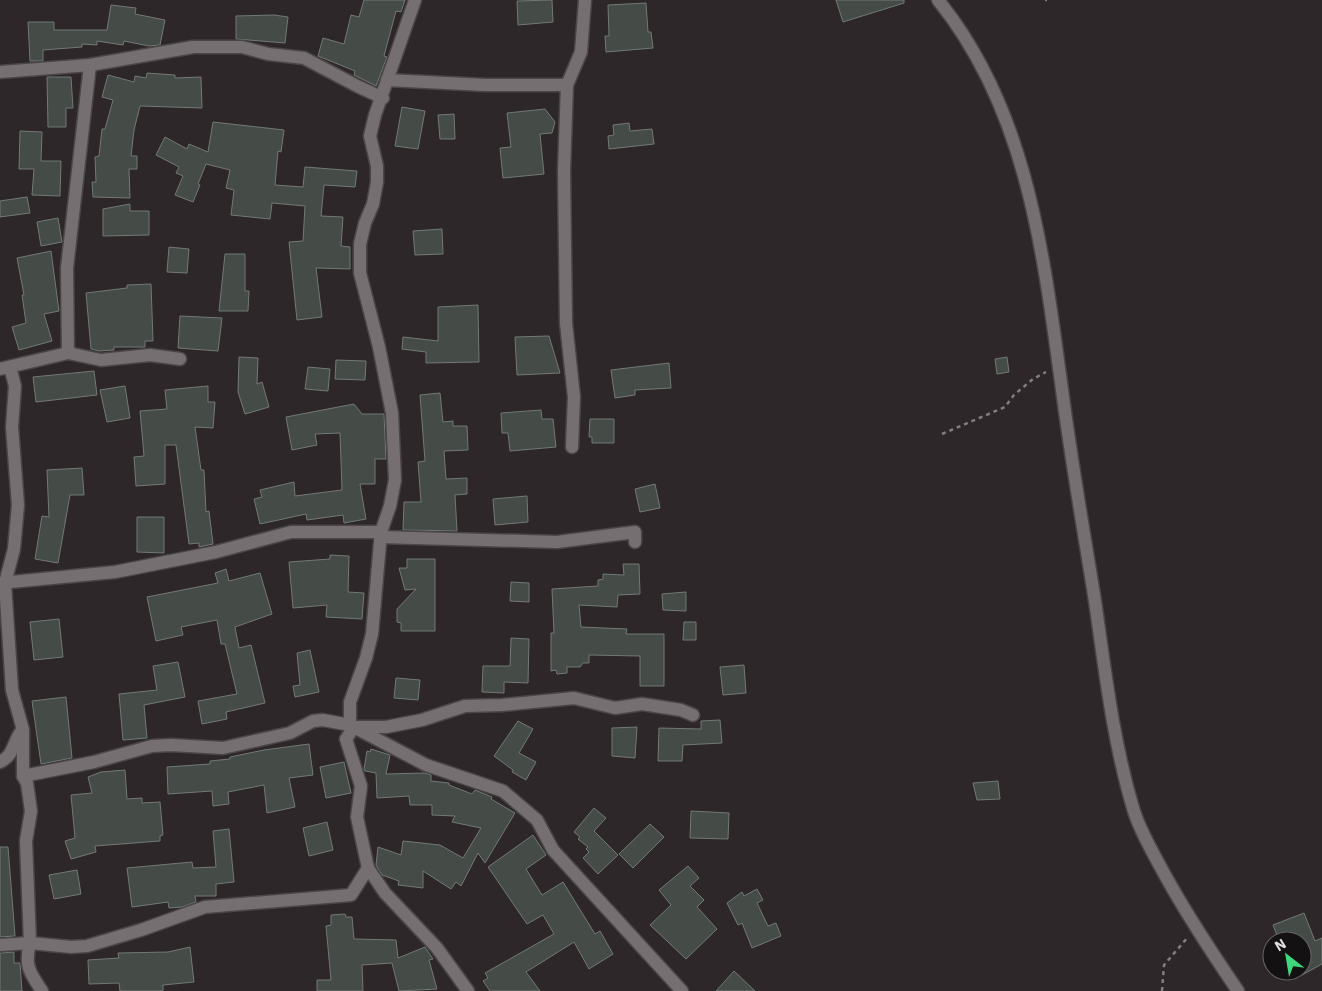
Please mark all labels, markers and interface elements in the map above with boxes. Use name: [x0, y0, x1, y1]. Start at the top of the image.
north arrow: [1262, 931, 1312, 981]
text: N: [1271, 935, 1289, 955]

